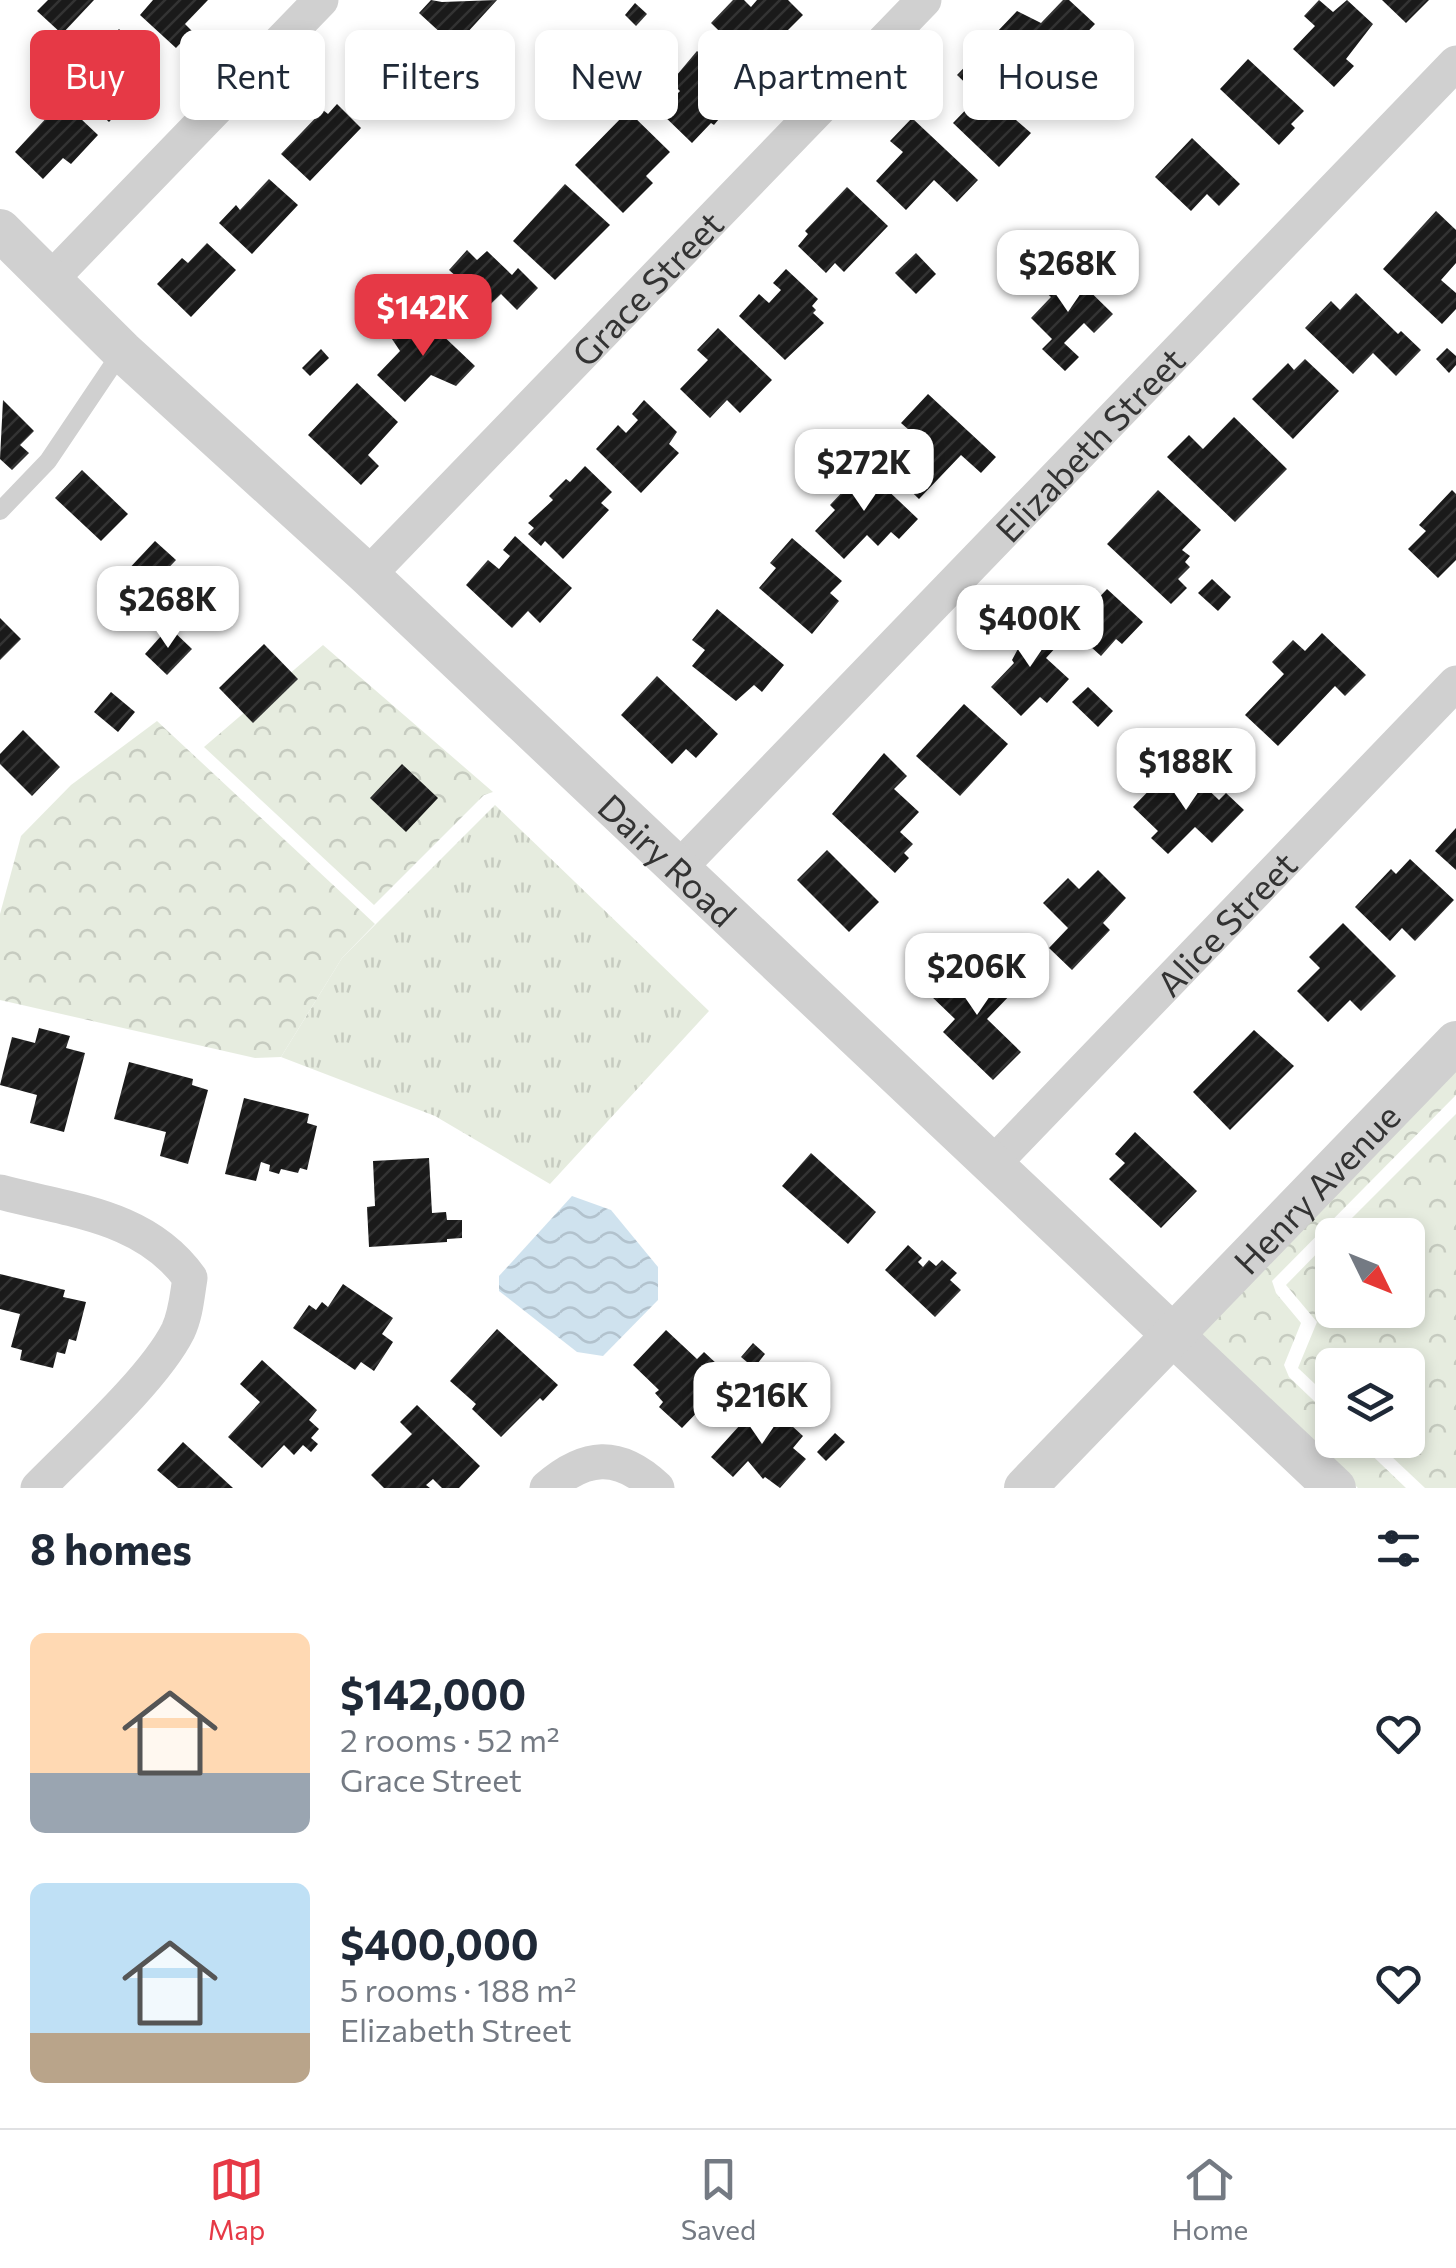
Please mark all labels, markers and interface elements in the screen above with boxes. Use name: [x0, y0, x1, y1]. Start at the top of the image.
chip: Buy: [30, 30, 160, 120]
chip: Rent: [180, 30, 325, 120]
chip: Filters: [345, 30, 515, 120]
chip: New: [535, 30, 678, 120]
chip: Apartment: [698, 30, 943, 120]
chip: House: [963, 30, 1134, 120]
street label: Grace Street: [561, 201, 731, 374]
pin: $268K: [998, 230, 1138, 315]
text: $268K: [1019, 242, 1117, 282]
pin: $142K: [353, 274, 493, 359]
text: $142K: [377, 286, 469, 326]
street label: Elizabeth Street: [985, 337, 1192, 550]
pin: $272K: [794, 429, 934, 514]
text: $272K: [817, 441, 911, 481]
pin: $268K: [98, 566, 238, 651]
text: $268K: [119, 578, 217, 618]
pin: $400K: [960, 585, 1100, 670]
text: $400K: [979, 597, 1081, 637]
pin: $188K: [1116, 728, 1256, 813]
text: $188K: [1139, 740, 1233, 780]
street label: Dairy Road: [591, 784, 747, 934]
street label: Alice Street: [1146, 842, 1304, 1004]
pin: $206K: [907, 933, 1047, 1018]
text: $206K: [927, 945, 1027, 985]
street label: Henry Avenue: [1223, 1093, 1407, 1282]
north arrow: [1315, 1218, 1425, 1328]
map controls: [1315, 1218, 1425, 1458]
button: layers: [1315, 1348, 1425, 1458]
pin: $216K: [692, 1362, 832, 1447]
text: $216K: [715, 1374, 809, 1414]
icon: filters: [1371, 1521, 1426, 1576]
text: 8 homes: [30, 1522, 192, 1574]
text: $142,000: [340, 1667, 526, 1719]
icon: home: [110, 1673, 230, 1793]
icon: heart: [1371, 1706, 1426, 1761]
text: 2 rooms · 52 m²: [340, 1719, 560, 1759]
text: Grace Street: [340, 1759, 522, 1799]
text: $400,000: [340, 1917, 539, 1969]
icon: home: [110, 1923, 230, 2043]
icon: heart: [1371, 1956, 1426, 2011]
text: 5 rooms · 188 m²: [340, 1969, 577, 2009]
text: Elizabeth Street: [340, 2009, 572, 2049]
tab: Map: [208, 2152, 265, 2246]
tab: Saved: [681, 2152, 756, 2246]
tab: Home: [1171, 2152, 1248, 2246]

